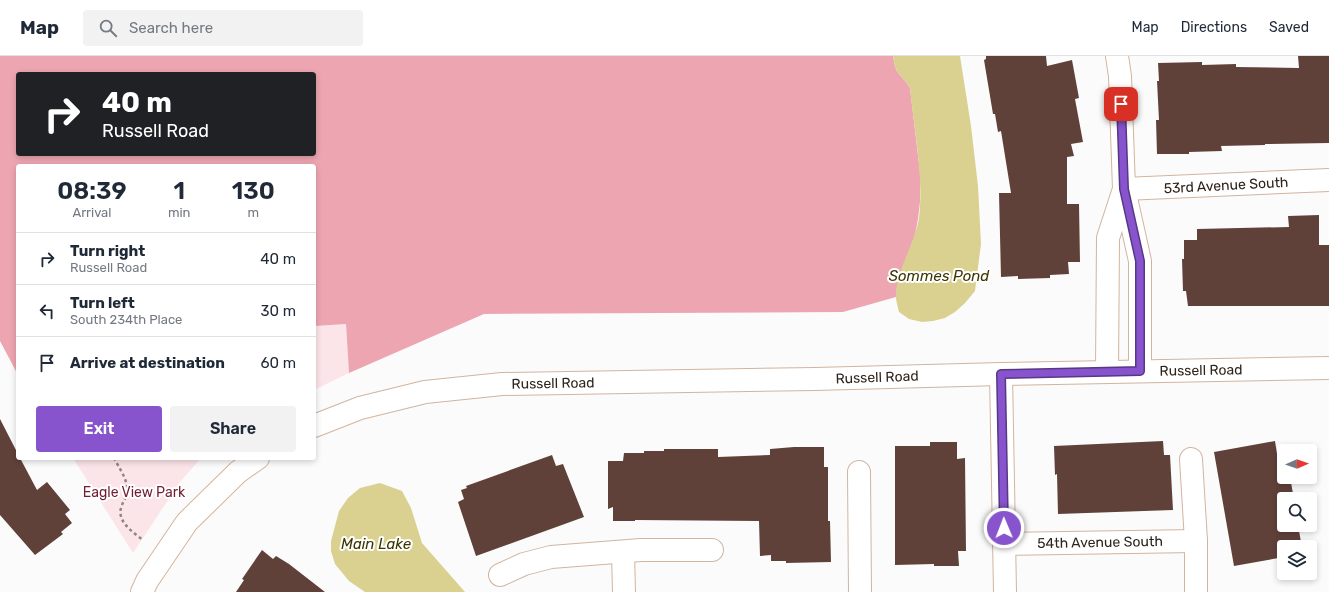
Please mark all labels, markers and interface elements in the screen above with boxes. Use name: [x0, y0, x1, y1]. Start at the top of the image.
search box: [83, 10, 363, 46]
text: Map: [20, 16, 59, 39]
icon: search: [97, 17, 119, 39]
text: Search here: [129, 19, 213, 37]
text: Map: [1132, 19, 1159, 36]
text: Directions: [1181, 19, 1247, 36]
text: Saved: [1269, 19, 1309, 36]
text: 40 m: [102, 86, 172, 119]
pin: [1104, 87, 1138, 121]
icon: right: [36, 88, 88, 140]
icon: arrive: [1110, 93, 1132, 115]
text: Russell Road: [102, 120, 209, 142]
street label: 53rd Avenue South: [1163, 174, 1289, 197]
text: 08:39: [57, 177, 127, 205]
text: 1: [173, 177, 185, 205]
text: 130: [232, 177, 275, 205]
text: Arrival: [72, 205, 111, 220]
text: min: [168, 205, 190, 220]
text: m: [247, 205, 259, 220]
text: Turn right: [70, 242, 145, 260]
icon: right: [36, 248, 58, 270]
text: 40 m: [260, 250, 296, 268]
text: Russell Road: [70, 260, 147, 275]
water label: Sommes Pond: [889, 267, 990, 285]
text: Turn left: [70, 294, 135, 312]
icon: left: [36, 300, 58, 322]
text: 30 m: [260, 302, 296, 320]
text: South 234th Place: [70, 312, 182, 327]
icon: arrive: [36, 352, 58, 374]
text: Arrive at destination: [70, 354, 225, 372]
text: 60 m: [260, 354, 296, 372]
street label: Russell Road: [1159, 361, 1243, 380]
street label: Russell Road: [835, 368, 919, 387]
street label: Russell Road: [511, 374, 595, 393]
button: Exit: [36, 406, 162, 452]
button: Share: [170, 406, 296, 452]
north arrow: [1277, 444, 1317, 484]
map controls: [1277, 444, 1317, 580]
park label: Eagle View Park: [83, 484, 186, 501]
button: search: [1277, 492, 1317, 532]
position arrow: [983, 507, 1025, 549]
street label: 54th Avenue South: [1037, 533, 1163, 552]
water label: Main Lake: [341, 535, 412, 553]
button: layers: [1277, 540, 1317, 580]

